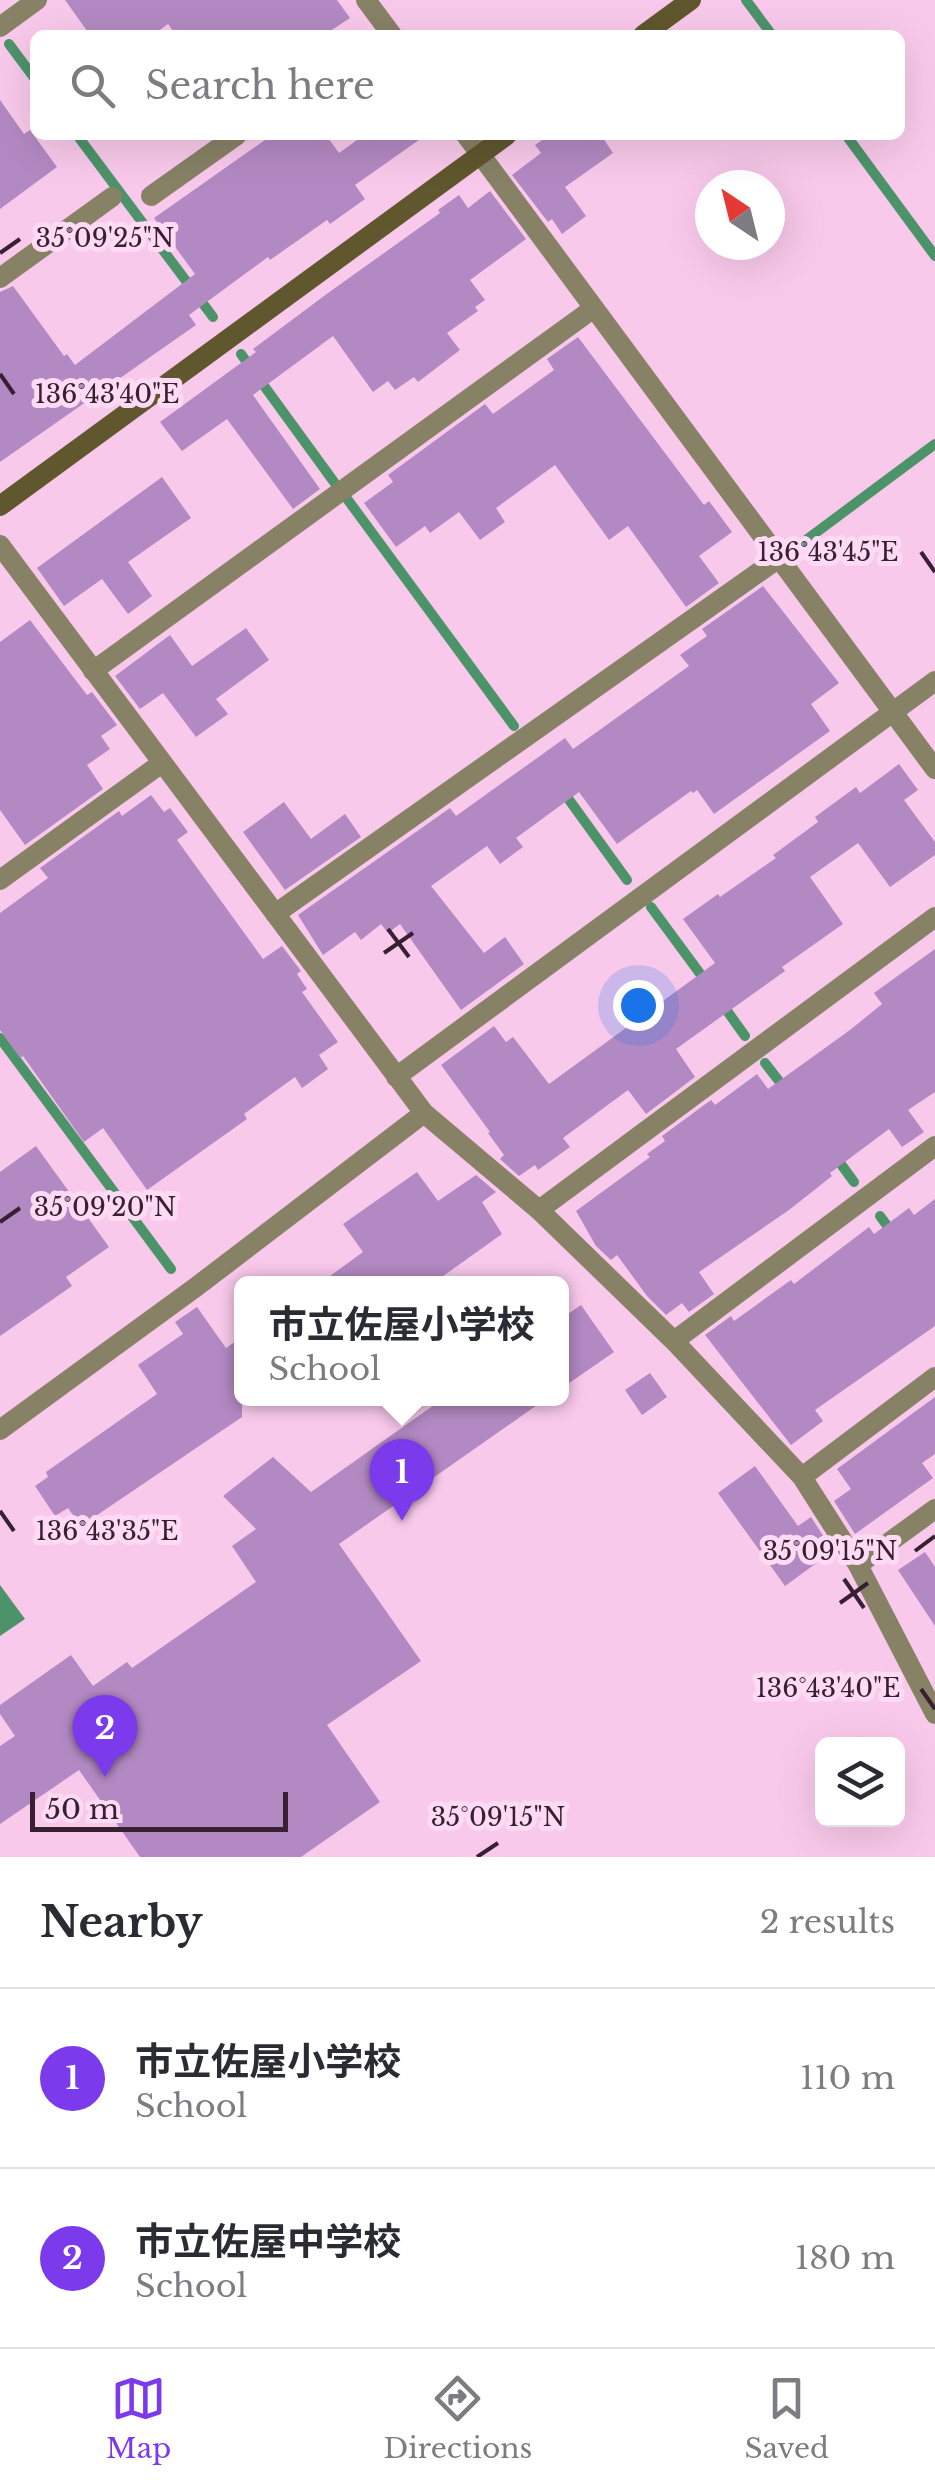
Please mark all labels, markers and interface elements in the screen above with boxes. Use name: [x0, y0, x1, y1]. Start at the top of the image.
search box: [30, 30, 905, 140]
icon: search: [65, 58, 120, 113]
text: Search here: [145, 62, 375, 109]
north arrow: [695, 170, 785, 260]
text: 35°09'25"N: [36, 223, 174, 254]
text: 136°43'40"E: [35, 379, 179, 410]
text: 136°43'45"E: [757, 537, 899, 568]
your location: [613, 980, 664, 1031]
text: 35°09'20"N: [34, 1192, 176, 1223]
popup: [234, 1276, 569, 1406]
text: 市立佐屋小学校: [268, 1301, 535, 1348]
text: School: [268, 1349, 381, 1389]
pin: 1: [370, 1438, 434, 1521]
text: 136°43'35"E: [36, 1516, 178, 1547]
text: 35°09'15"N: [763, 1536, 897, 1567]
text: 136°43'40"E: [756, 1673, 900, 1704]
pin: 2: [72, 1694, 138, 1777]
map controls: [815, 1737, 905, 1827]
button: layers: [815, 1737, 905, 1827]
scale bar: [30, 1787, 288, 1832]
text: 50 m: [45, 1792, 119, 1827]
text: 35°09'15"N: [431, 1802, 565, 1833]
text: Nearby: [40, 1896, 203, 1948]
text: 2 results: [760, 1902, 895, 1942]
text: 市立佐屋小学校: [135, 2038, 401, 2085]
text: 1: [66, 2058, 79, 2098]
text: 110 m: [800, 2058, 895, 2098]
text: School: [135, 2086, 247, 2126]
text: 市立佐屋中学校: [135, 2218, 401, 2265]
text: 2: [62, 2238, 83, 2278]
text: 180 m: [795, 2238, 895, 2278]
text: School: [135, 2266, 247, 2306]
tab: Map: [106, 2371, 171, 2466]
tab: Directions: [383, 2371, 532, 2466]
tab: Saved: [744, 2371, 829, 2466]

